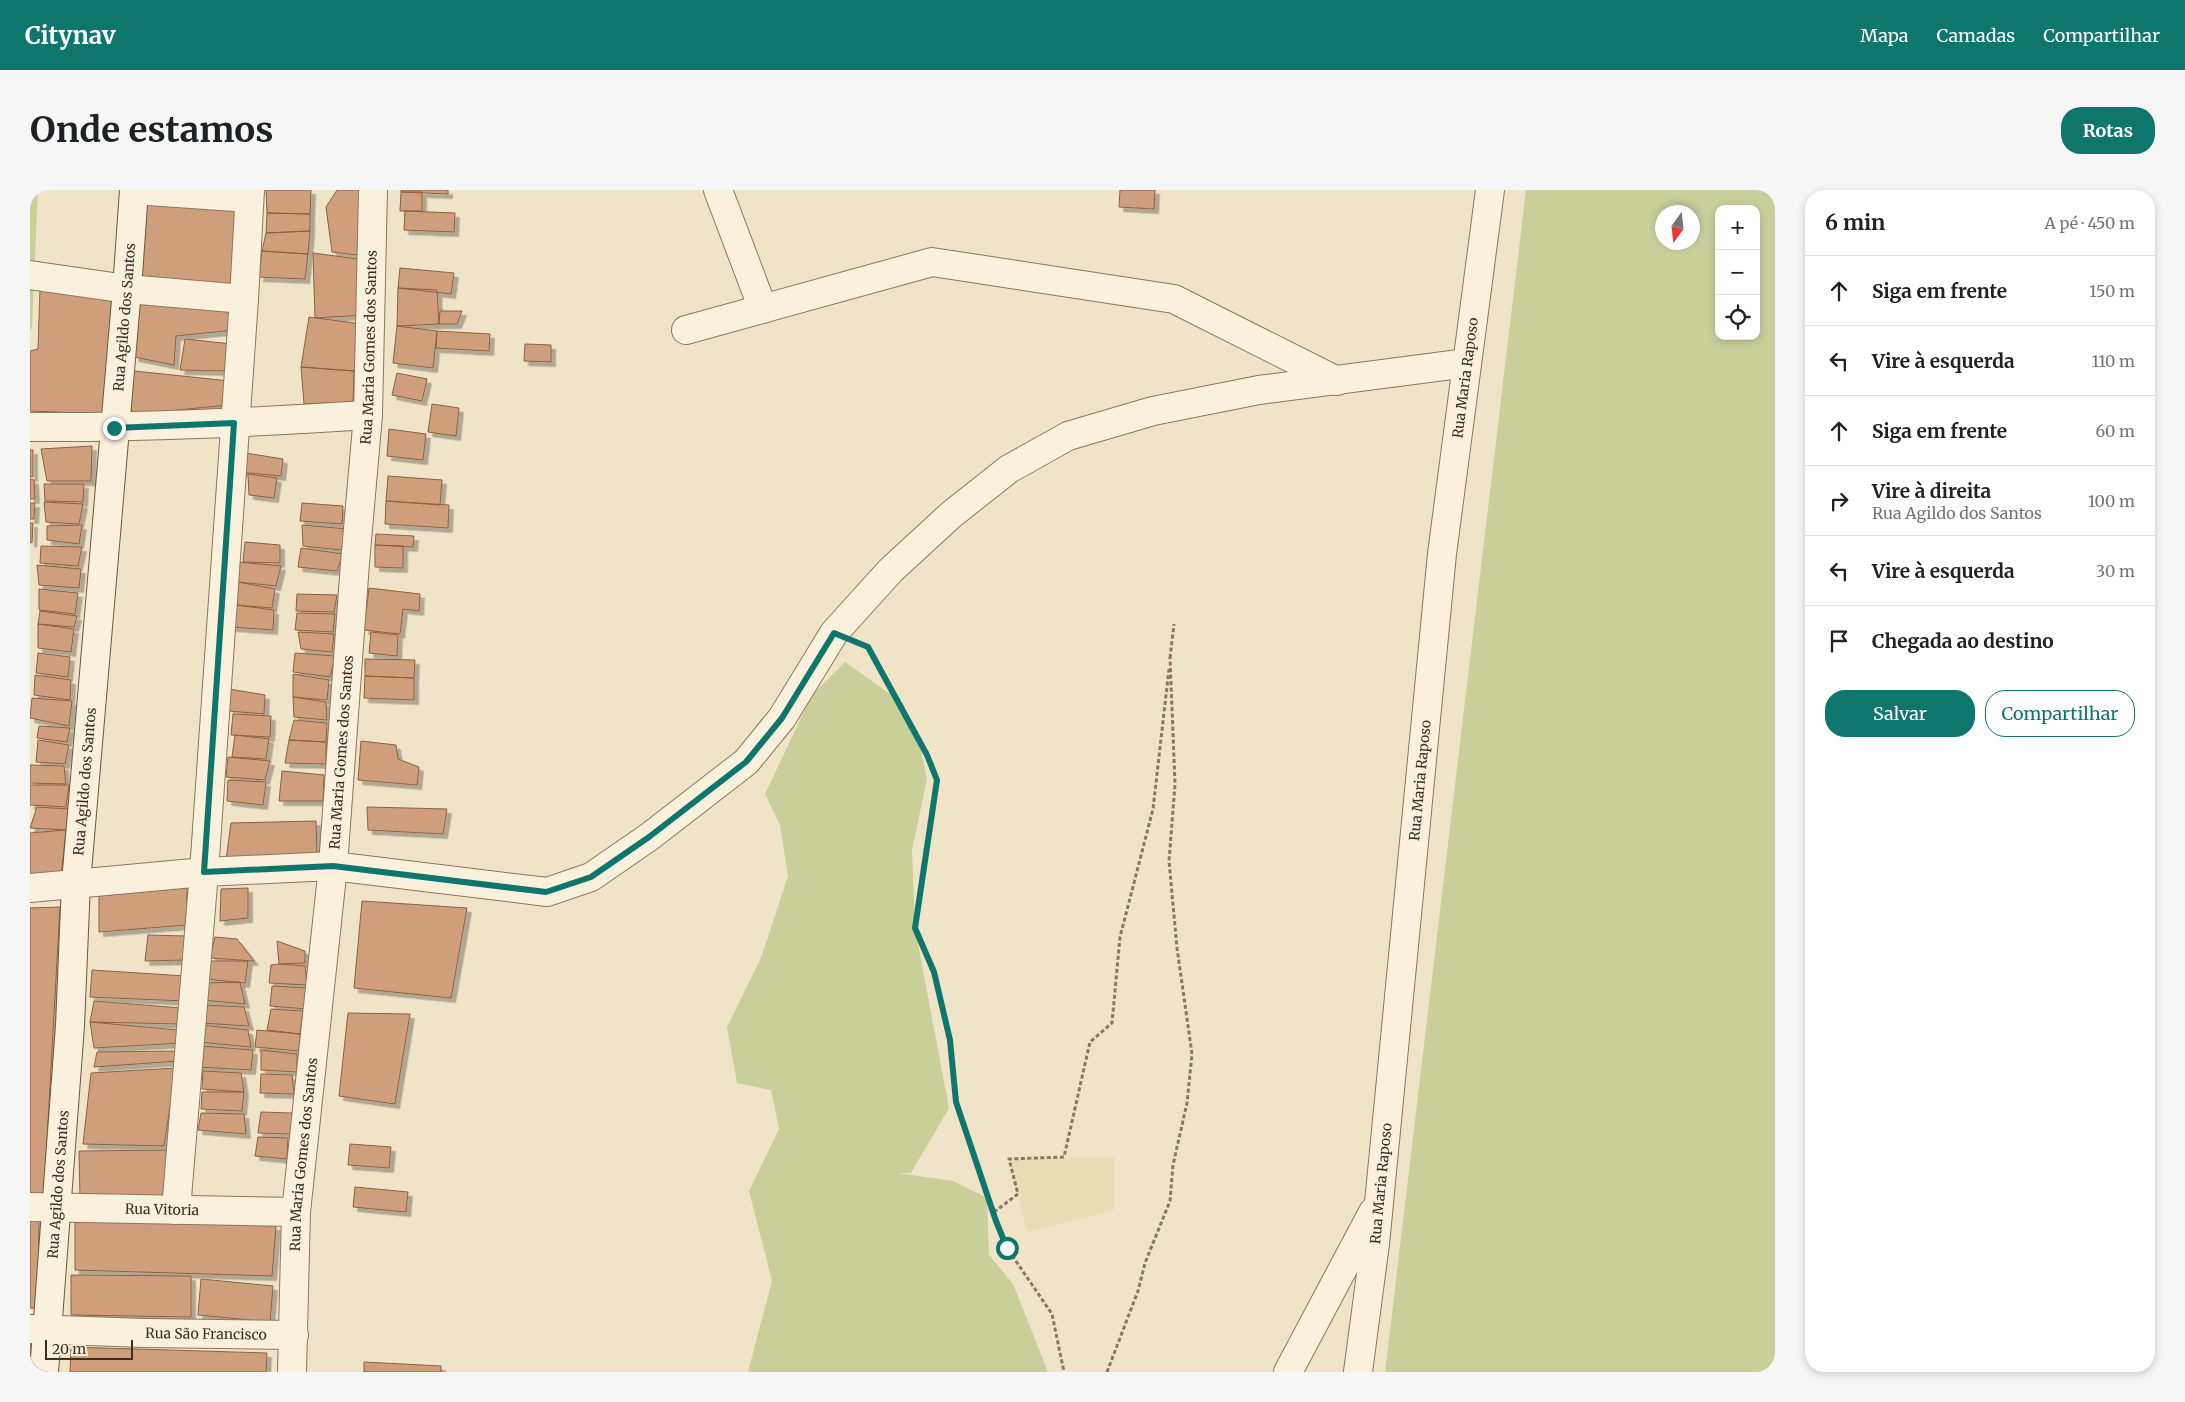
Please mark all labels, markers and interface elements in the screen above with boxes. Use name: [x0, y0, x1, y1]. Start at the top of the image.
text: Citynav: [25, 20, 116, 51]
text: Mapa: [1860, 24, 1909, 47]
text: Camadas: [1937, 24, 2015, 47]
text: Compartilhar: [2043, 24, 2160, 47]
button: Rotas: [2061, 107, 2155, 154]
text: Onde estamos: [30, 108, 273, 152]
north arrow: [1655, 205, 1700, 250]
map controls: [1715, 205, 1760, 340]
button: +: [1715, 205, 1760, 250]
text: 6 min: [1825, 209, 1885, 236]
text: A pé · 450 m: [2044, 213, 2135, 233]
street label: Rua Agildo dos Santos: [109, 242, 139, 392]
street label: Rua Maria Gomes dos Santos: [356, 250, 381, 445]
button: −: [1715, 250, 1760, 295]
icon: ahead: [1825, 277, 1853, 305]
text: Siga em frente: [1872, 279, 2007, 303]
text: 150 m: [2089, 281, 2135, 301]
button: locate: [1715, 295, 1760, 340]
street label: Rua Maria Raposo: [1448, 316, 1482, 439]
icon: left: [1825, 347, 1853, 375]
text: Vire à esquerda: [1872, 349, 2015, 373]
text: 110 m: [2092, 351, 2135, 371]
route end: [103, 417, 126, 440]
icon: ahead: [1825, 417, 1853, 445]
text: Siga em frente: [1872, 419, 2007, 443]
text: 60 m: [2095, 421, 2135, 441]
text: Vire à direita: [1872, 479, 1991, 503]
icon: right: [1825, 487, 1853, 515]
text: 100 m: [2088, 491, 2135, 511]
text: Rua Agildo dos Santos: [1872, 503, 2042, 523]
icon: left: [1825, 557, 1853, 585]
text: Vire à esquerda: [1872, 559, 2015, 583]
text: 30 m: [2096, 561, 2135, 581]
icon: arrive: [1825, 627, 1853, 655]
text: Chegada ao destino: [1872, 629, 2054, 653]
street label: Rua Maria Gomes dos Santos: [325, 654, 357, 850]
button: Salvar: [1825, 690, 1975, 737]
button: Compartilhar: [1985, 690, 2135, 737]
street label: Rua Agildo dos Santos: [69, 706, 100, 856]
street label: Rua Maria Raposo: [1405, 719, 1435, 842]
street label: Rua Maria Gomes dos Santos: [286, 1056, 321, 1252]
street label: Rua Agildo dos Santos: [44, 1110, 73, 1259]
street label: Rua Maria Raposo: [1366, 1122, 1396, 1245]
street label: Rua Vitoria: [125, 1200, 200, 1219]
route start: [996, 1237, 1019, 1260]
street label: Rua São Francisco: [145, 1324, 267, 1344]
scale bar: [45, 1337, 132, 1360]
text: 20 m: [52, 1340, 86, 1358]

